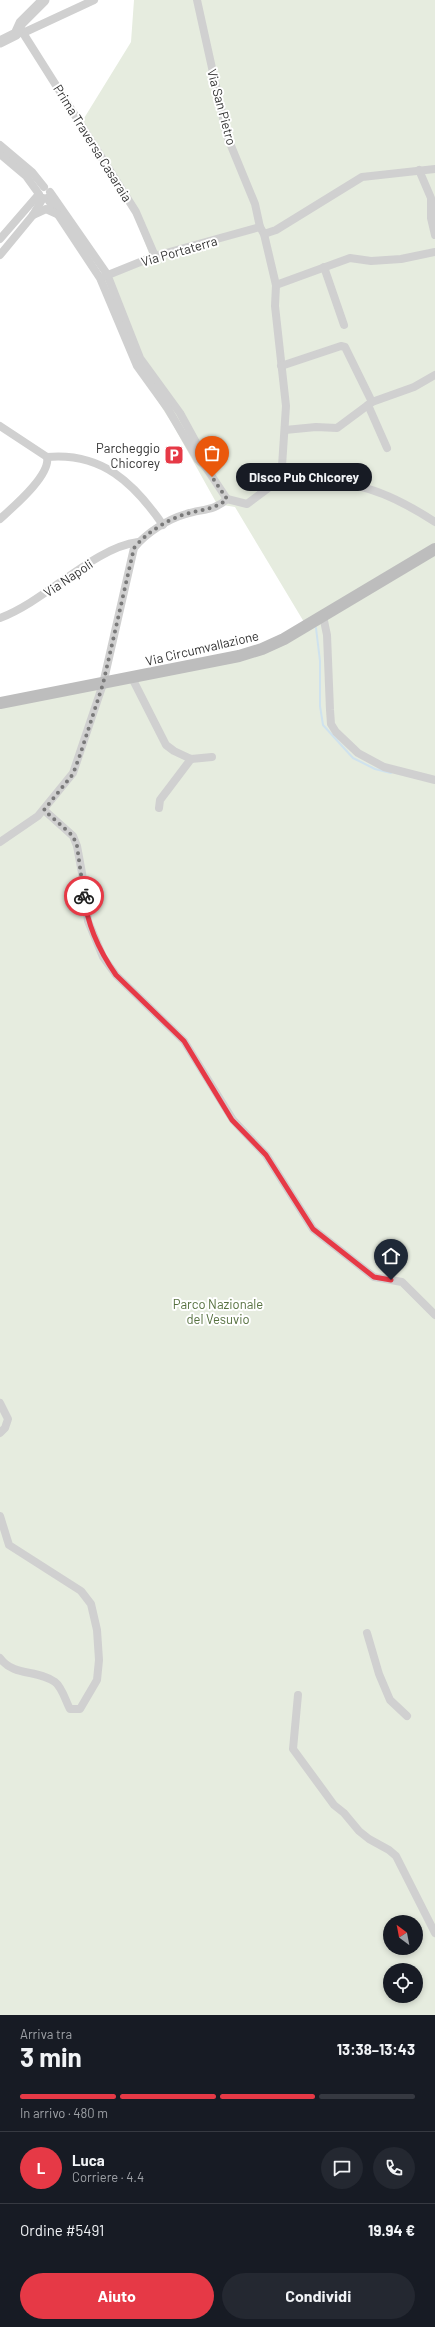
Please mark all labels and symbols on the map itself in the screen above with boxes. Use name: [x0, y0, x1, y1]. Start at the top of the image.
street label: Via San Pietro: [204, 67, 240, 147]
street label: Prima Traversa Casaraia: [50, 81, 136, 205]
street label: Via Portaterra: [139, 232, 219, 270]
pin: [195, 436, 229, 477]
place label: Parcheggio Chicorey: [96, 440, 160, 471]
parking icon: Parcheggio Chicorey: [163, 444, 185, 466]
callout: Disco Pub Chicorey: [236, 463, 372, 491]
street label: Via Napoli: [40, 556, 96, 600]
street label: Via Circumvallazione: [144, 627, 260, 669]
courier: [64, 876, 104, 916]
pin: [374, 1239, 408, 1280]
park label: Parco Nazionale del Vesuvio: [173, 1296, 263, 1327]
north arrow: [383, 1915, 423, 1955]

